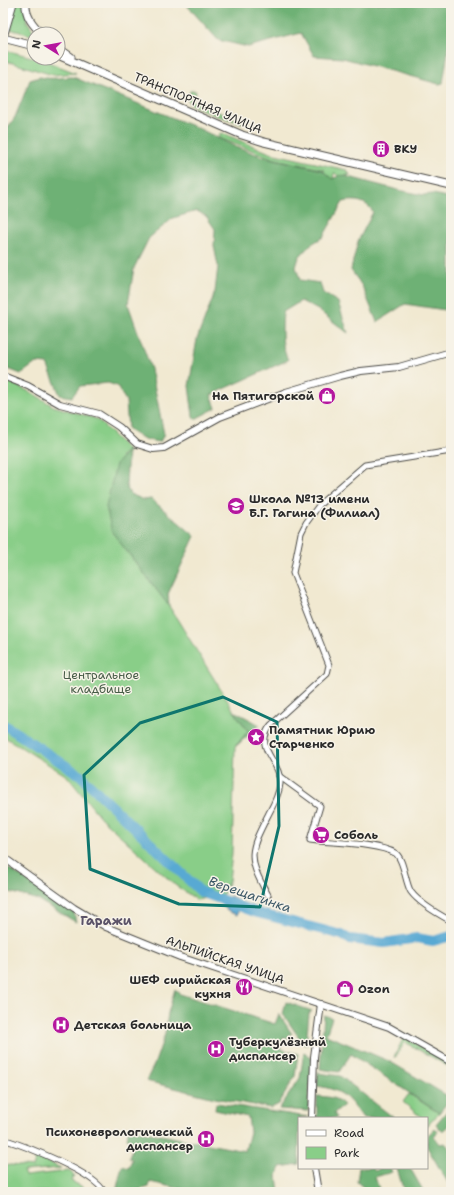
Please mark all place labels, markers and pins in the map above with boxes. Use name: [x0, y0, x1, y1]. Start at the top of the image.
building icon: ВКУ: [371, 139, 391, 159]
place label: ВКУ: [394, 141, 418, 157]
shop icon: На Пятигорской: [317, 386, 337, 406]
place label: На Пятигорской: [212, 388, 315, 404]
place label: Школа №13 имени Б.Г. Гагина (Филиал): [249, 491, 380, 521]
school or university icon: Школа №13 имени Б.Г. Гагина (Филиал): [226, 496, 246, 516]
place label: Памятник Юрию Старченко: [269, 722, 375, 752]
place icon: Памятник Юрию Старченко: [246, 727, 266, 747]
supermarket icon: Соболь: [311, 825, 331, 845]
place label: Соболь: [334, 827, 378, 843]
place label: ШЕФ сирийская кухня: [129, 972, 231, 1002]
restaurant icon: ШЕФ сирийская кухня: [234, 977, 254, 997]
shop icon: Ozon: [335, 979, 355, 999]
place label: Ozon: [358, 981, 390, 997]
hospital icon: Детская больница: [51, 1015, 71, 1035]
place label: Детская больница: [74, 1017, 192, 1033]
place label: Туберкулёзный диспансер: [229, 1034, 327, 1064]
hospital icon: Туберкулёзный диспансер: [206, 1039, 226, 1059]
place label: Психоневрологический диспансер: [46, 1124, 194, 1154]
hospital icon: Психоневрологический диспансер: [196, 1129, 216, 1149]

